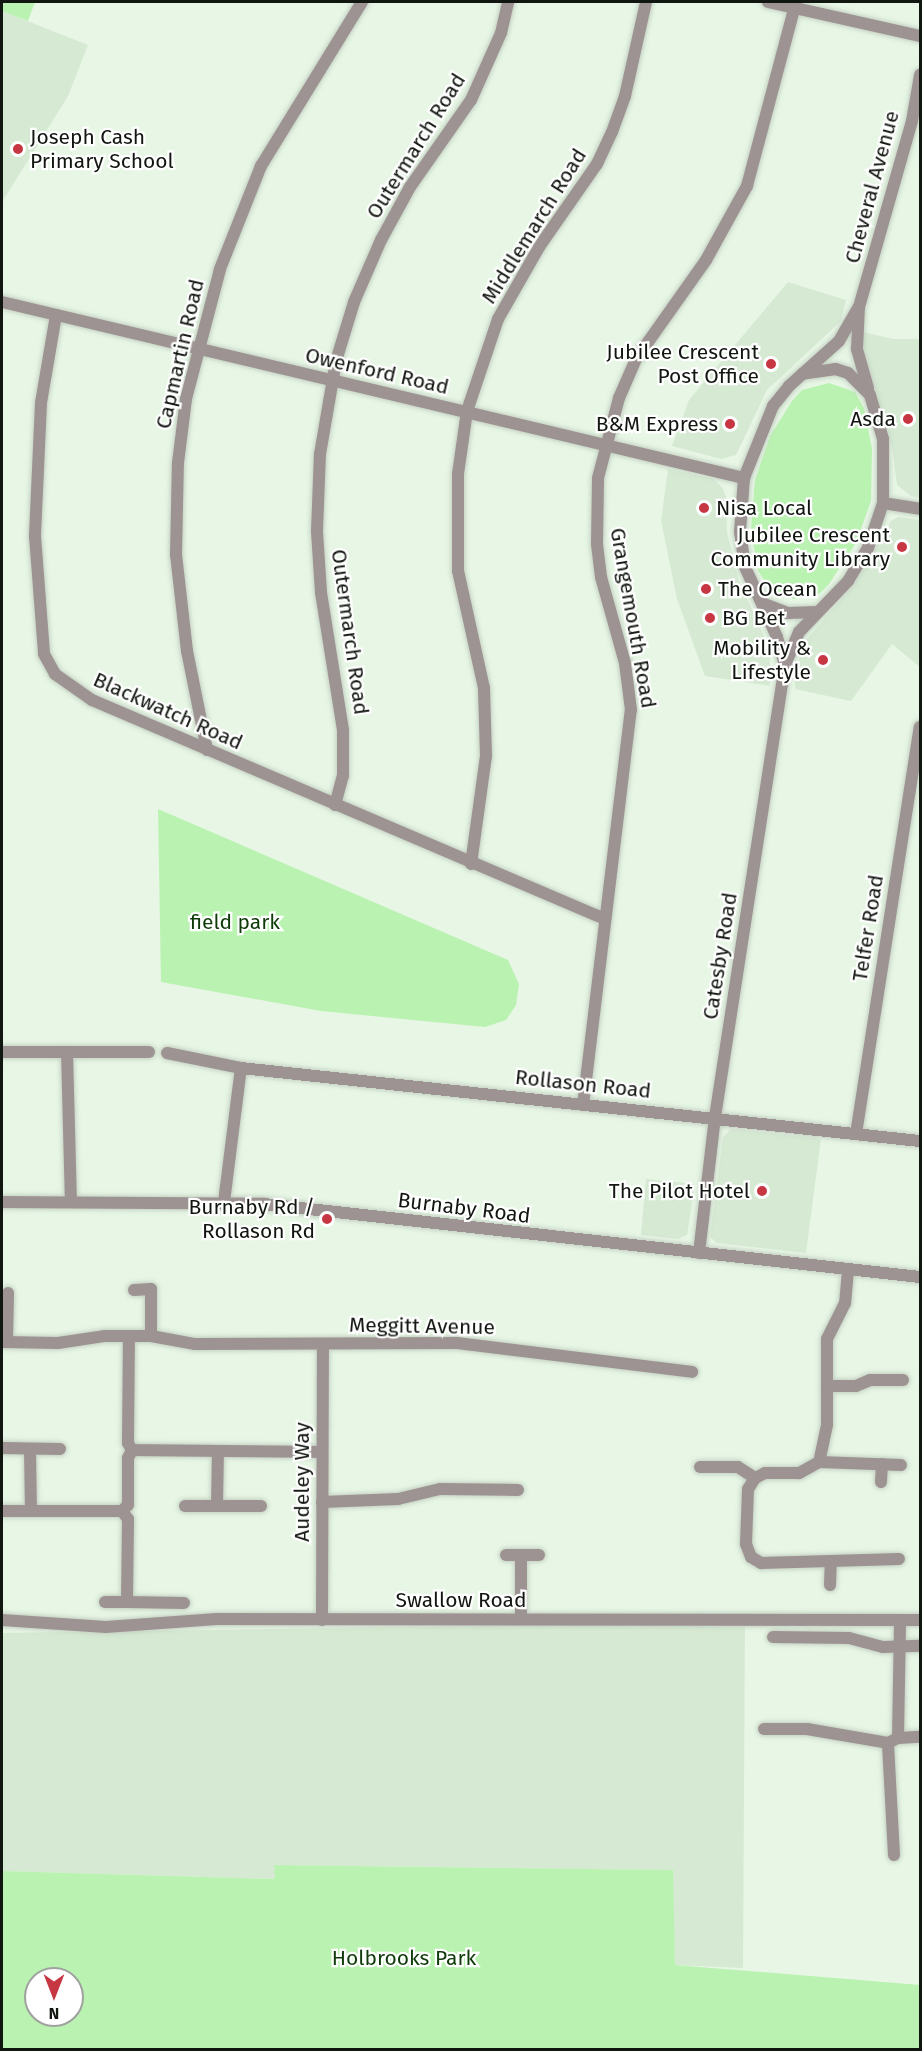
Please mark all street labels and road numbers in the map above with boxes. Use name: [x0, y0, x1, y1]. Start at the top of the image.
street label: Outermarch Road: [361, 69, 471, 223]
street label: Cheveral Avenue: [840, 108, 904, 266]
street label: Middlemarch Road: [476, 144, 592, 308]
street label: Capmartin Road: [151, 277, 209, 431]
street label: Owenford Road: [303, 342, 451, 400]
street label: Grangemouth Road: [605, 526, 661, 710]
street label: Outermarch Road: [326, 548, 374, 716]
street label: Blackwatch Road: [89, 667, 247, 755]
street label: Telfer Road: [847, 873, 889, 983]
street label: Catesby Road: [698, 891, 742, 1021]
street label: Rollason Road: [514, 1064, 652, 1104]
street label: Burnaby Road: [396, 1187, 532, 1229]
street label: Meggitt Avenue: [349, 1312, 495, 1340]
street label: Audeley Way: [289, 1422, 315, 1542]
street label: Swallow Road: [396, 1587, 526, 1613]

